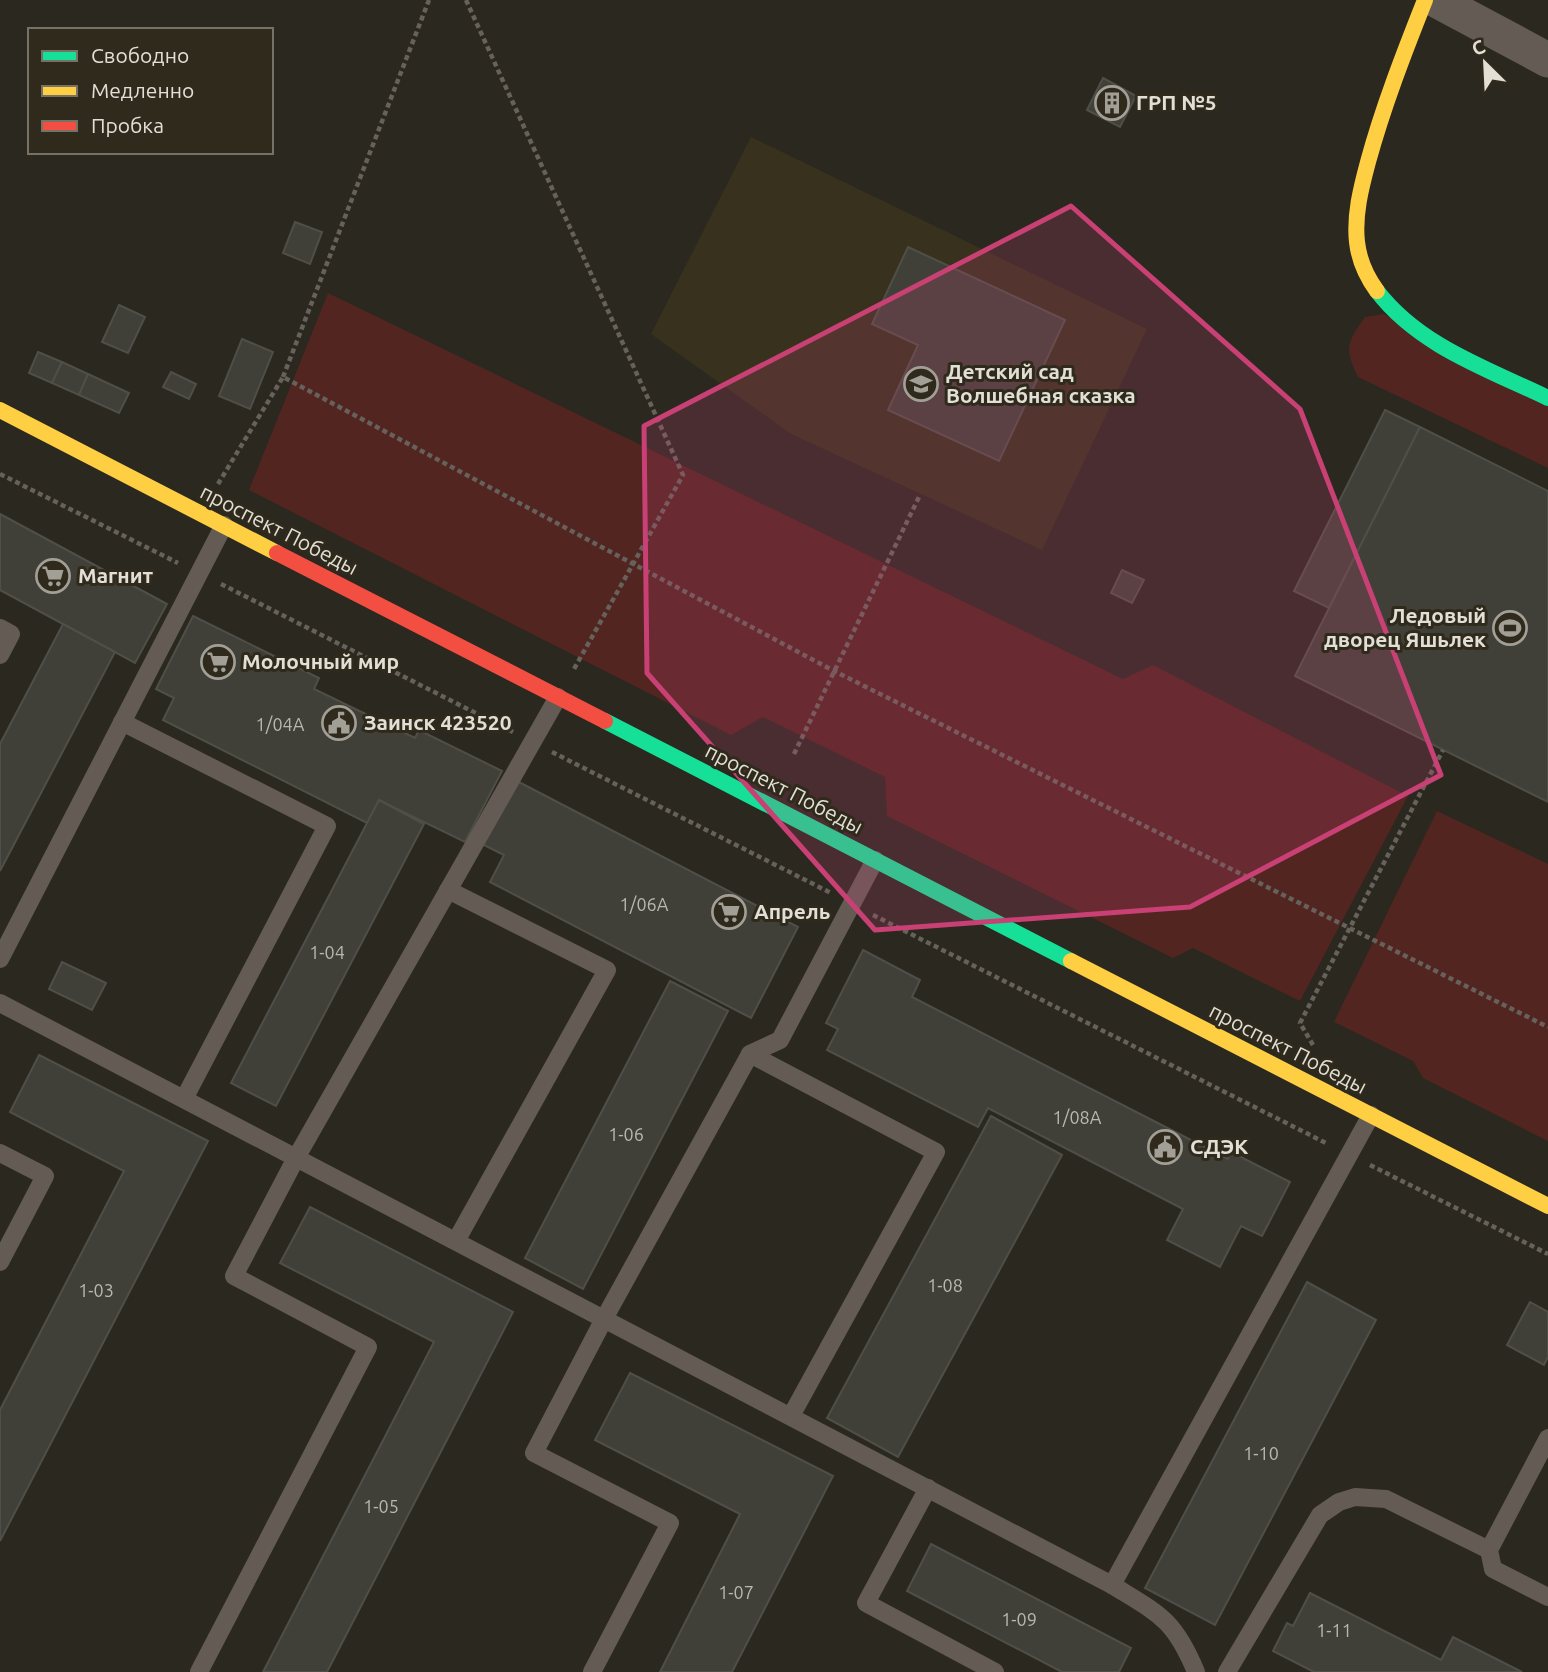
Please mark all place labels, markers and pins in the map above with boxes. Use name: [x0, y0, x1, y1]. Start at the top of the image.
building icon: ГРП №5: [1093, 84, 1131, 122]
place label: ГРП №5: [1136, 90, 1217, 114]
place label: Детский сад Волшебная сказка: [946, 359, 1136, 407]
school or university icon: Детский сад Волшебная сказка: [902, 365, 940, 403]
supermarket icon: Магнит: [34, 557, 72, 595]
place label: Магнит: [78, 563, 154, 587]
place label: Ледовый дворец Яшьлек: [1324, 603, 1486, 651]
sports icon: Ледовый дворец Яшьлек: [1491, 609, 1529, 647]
supermarket icon: Молочный мир: [199, 643, 237, 681]
place label: Молочный мир: [242, 649, 399, 673]
public building icon: Заинск 423520: [320, 704, 358, 742]
place label: Заинск 423520: [364, 710, 512, 734]
supermarket icon: Апрель: [710, 893, 748, 931]
place label: Апрель: [754, 899, 830, 923]
public building icon: СДЭК: [1146, 1128, 1184, 1166]
place label: СДЭК: [1190, 1134, 1248, 1158]

